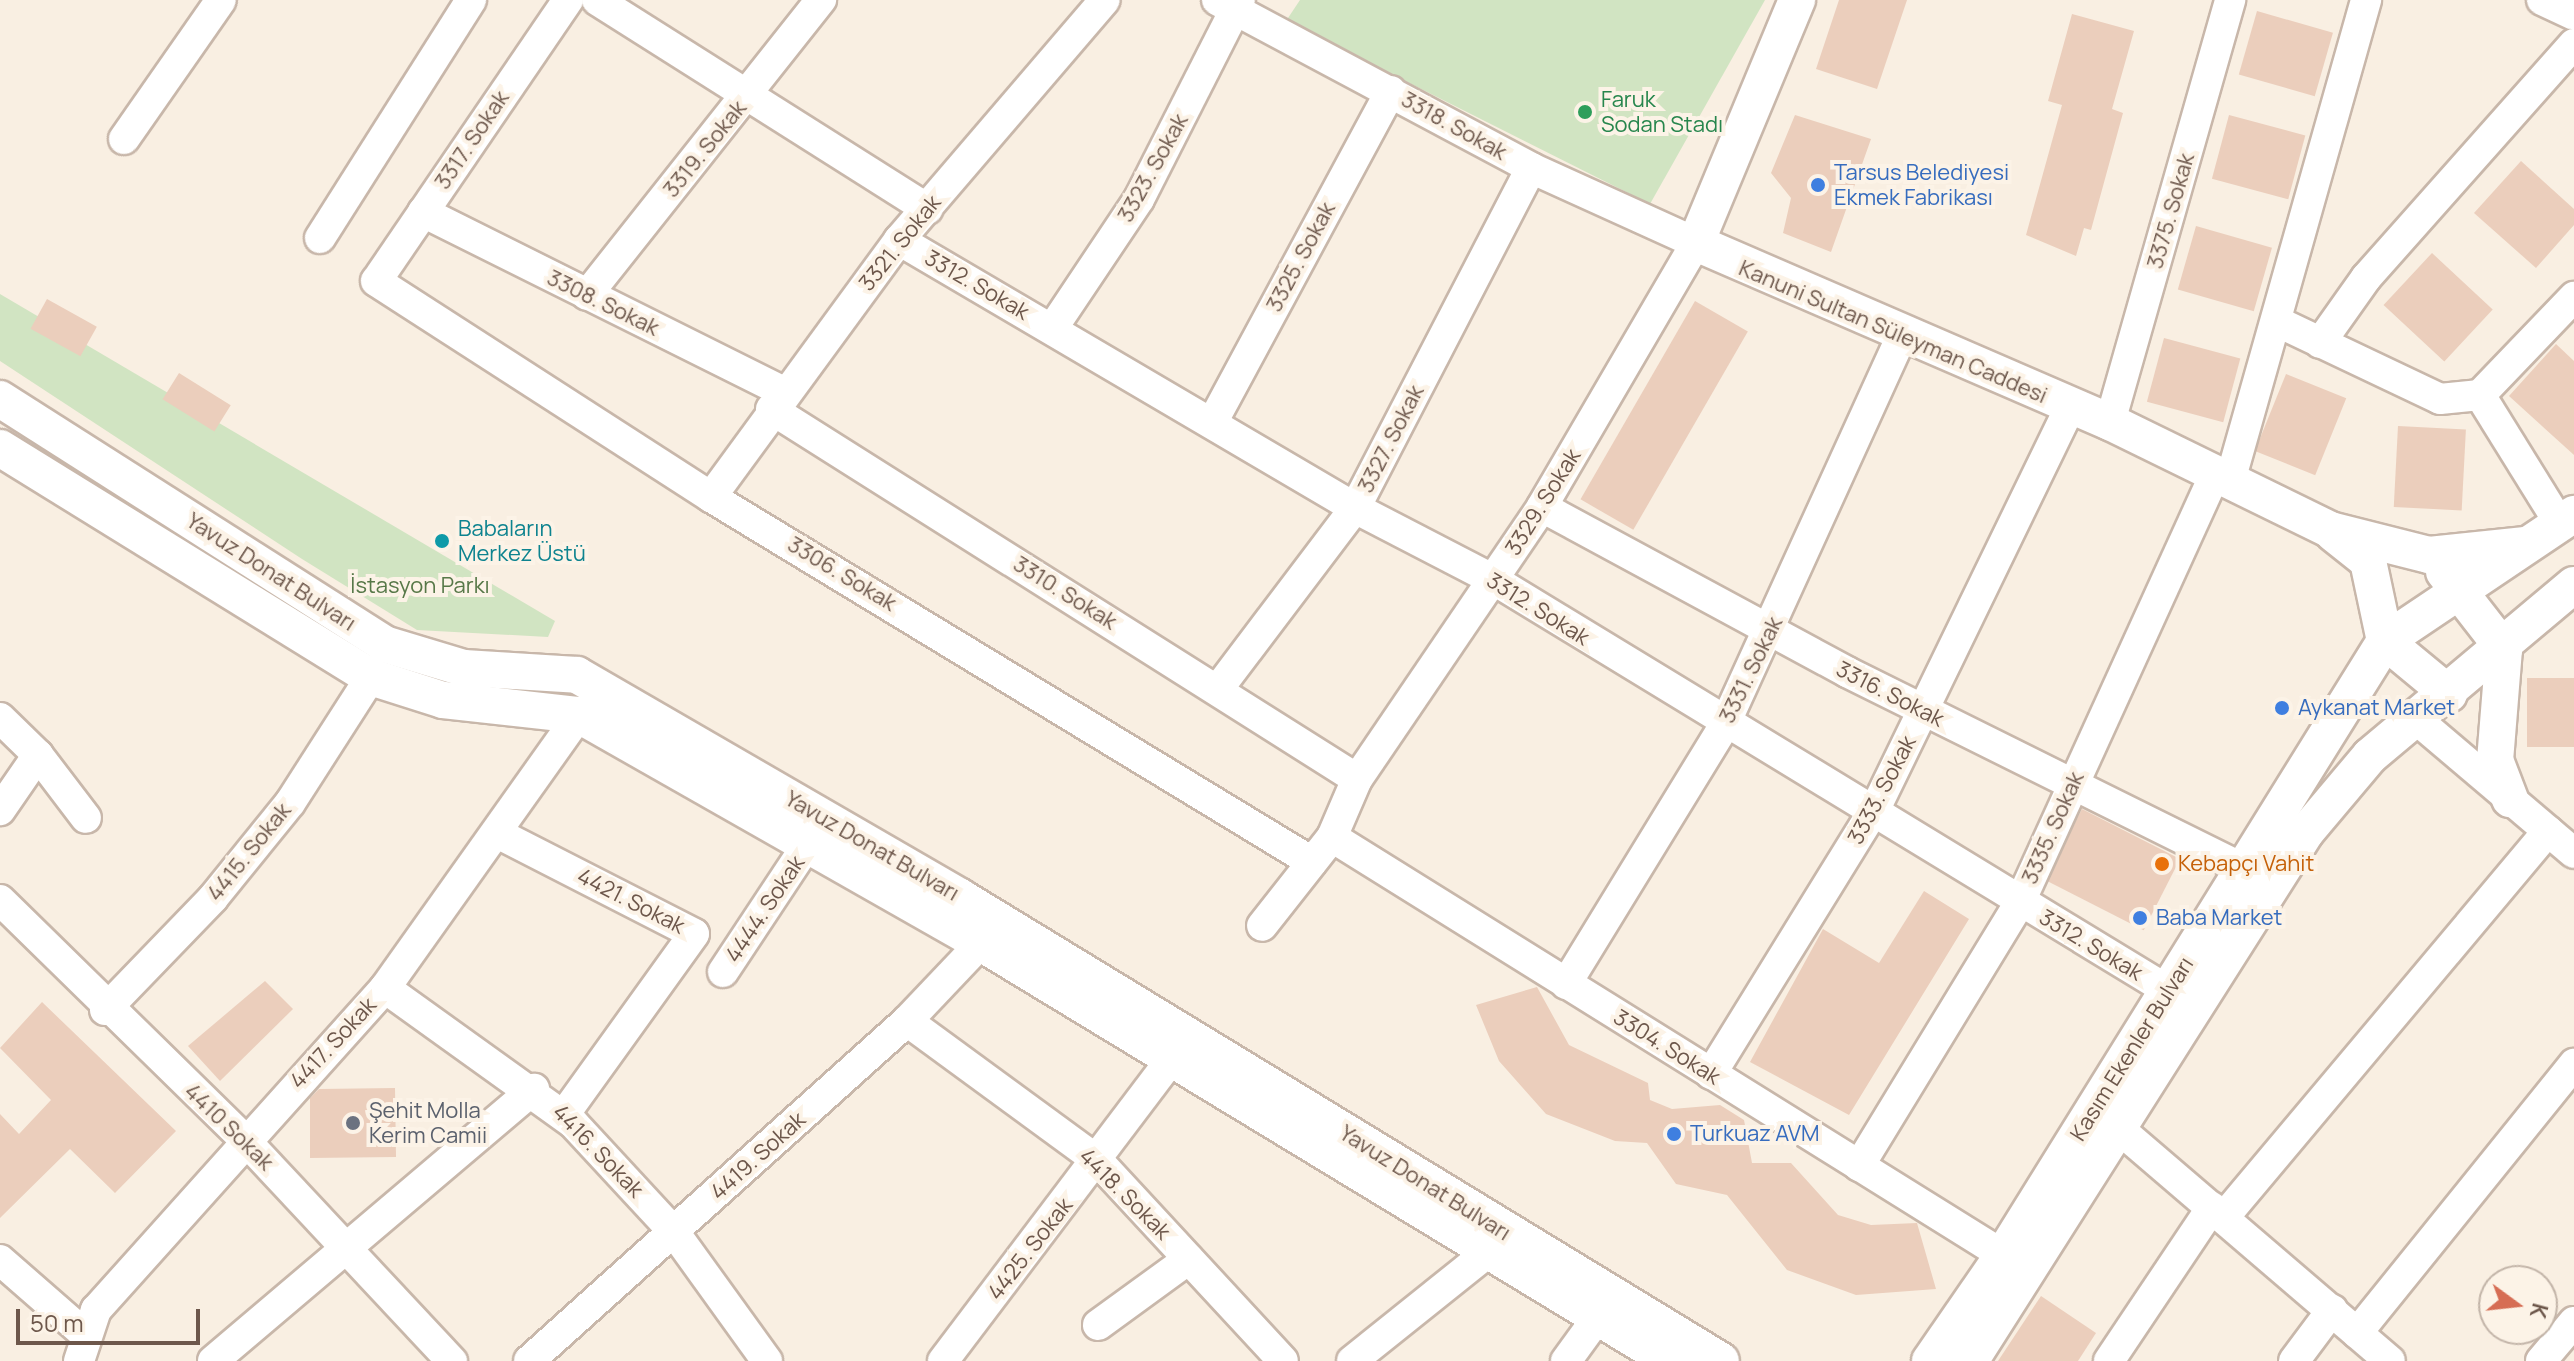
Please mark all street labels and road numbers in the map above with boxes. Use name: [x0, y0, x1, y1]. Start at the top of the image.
street label: 3317. Sokak: [429, 86, 515, 194]
street label: 3318. Sokak: [1397, 86, 1511, 166]
street label: 3319. Sokak: [658, 95, 752, 203]
street label: 3323. Sokak: [1112, 109, 1194, 227]
street label: 3375. Sokak: [2142, 150, 2200, 272]
street label: 3321. Sokak: [854, 190, 946, 296]
street label: 3325. Sokak: [1261, 198, 1341, 316]
street label: 3312. Sokak: [920, 245, 1034, 325]
street label: Kanuni Sultan Süleyman Caddesi: [1735, 255, 2051, 409]
street label: 3308. Sokak: [543, 265, 663, 341]
street label: 3327. Sokak: [1353, 381, 1429, 497]
street label: 3329. Sokak: [1500, 444, 1586, 560]
street label: Yavuz Donat Bulvarı: [181, 507, 361, 637]
street label: 3306. Sokak: [783, 531, 901, 617]
street label: 3310. Sokak: [1008, 551, 1122, 635]
street label: 3312. Sokak: [1482, 567, 1594, 651]
street label: 3331. Sokak: [1714, 613, 1788, 727]
street label: 3316. Sokak: [1832, 656, 1948, 732]
street label: 3333. Sokak: [1842, 731, 1922, 849]
street label: 3335. Sokak: [2017, 768, 2089, 888]
street label: Yavuz Donat Bulvarı: [780, 785, 964, 907]
street label: 4415. Sokak: [202, 798, 296, 906]
street label: 4444. Sokak: [720, 851, 810, 967]
street label: 4421. Sokak: [573, 863, 689, 939]
street label: 3312. Sokak: [2034, 904, 2148, 986]
street label: Kasım Ekenler Bulvarı: [2065, 952, 2199, 1146]
street label: 4417. Sokak: [284, 992, 382, 1094]
street label: 3304. Sokak: [1609, 1004, 1725, 1090]
street label: 4410 Sokak: [179, 1078, 279, 1176]
street label: 4416. Sokak: [547, 1099, 649, 1203]
street label: 4419. Sokak: [705, 1107, 811, 1205]
street label: Yavuz Donat Bulvarı: [1335, 1120, 1515, 1246]
street label: 4418. Sokak: [1074, 1143, 1176, 1245]
street label: 4425. Sokak: [982, 1193, 1078, 1305]

